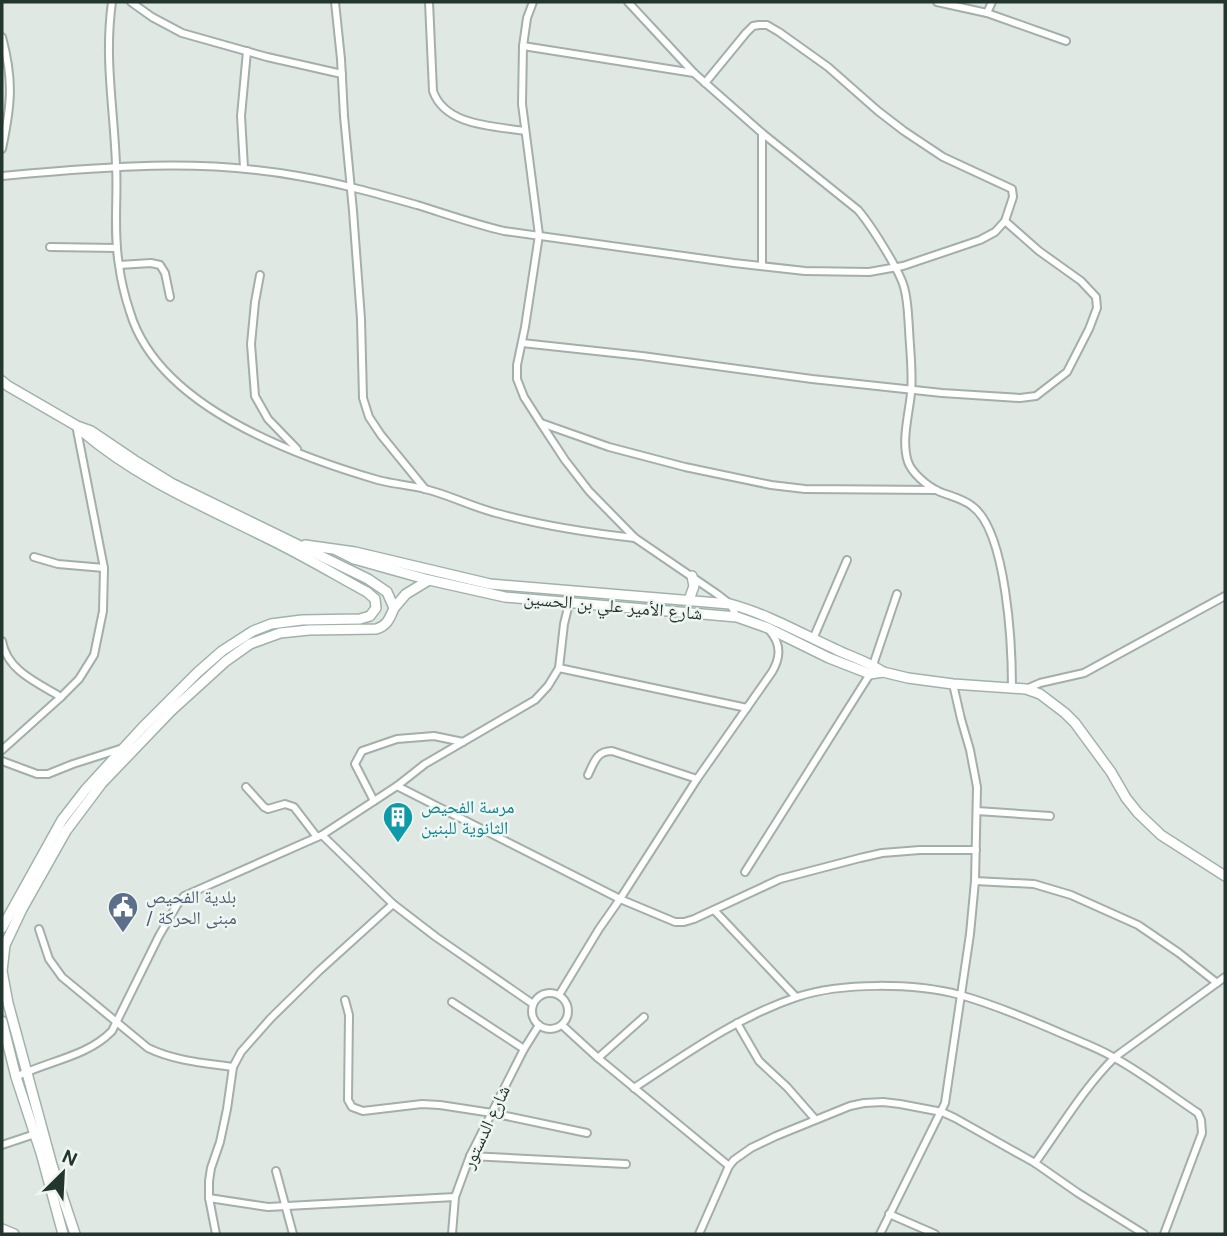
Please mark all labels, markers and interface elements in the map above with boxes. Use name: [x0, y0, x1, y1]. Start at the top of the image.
street label: شارع الأمير علي بن الحسين: [522, 586, 703, 628]
place label: مرسة الفحيص الثانوية للبنين: [421, 795, 515, 840]
building icon: مرسة الفحيص الثانوية للبنين: [381, 800, 415, 844]
place label: بلدية الفحيص / مبنى الحركة: [146, 885, 237, 930]
public building icon: بلدية الفحيص / مبنى الحركة: [106, 890, 140, 934]
street label: شارع الدستور: [456, 1081, 516, 1173]
north arrow: [28, 1138, 98, 1208]
text: N: [58, 1144, 81, 1172]

